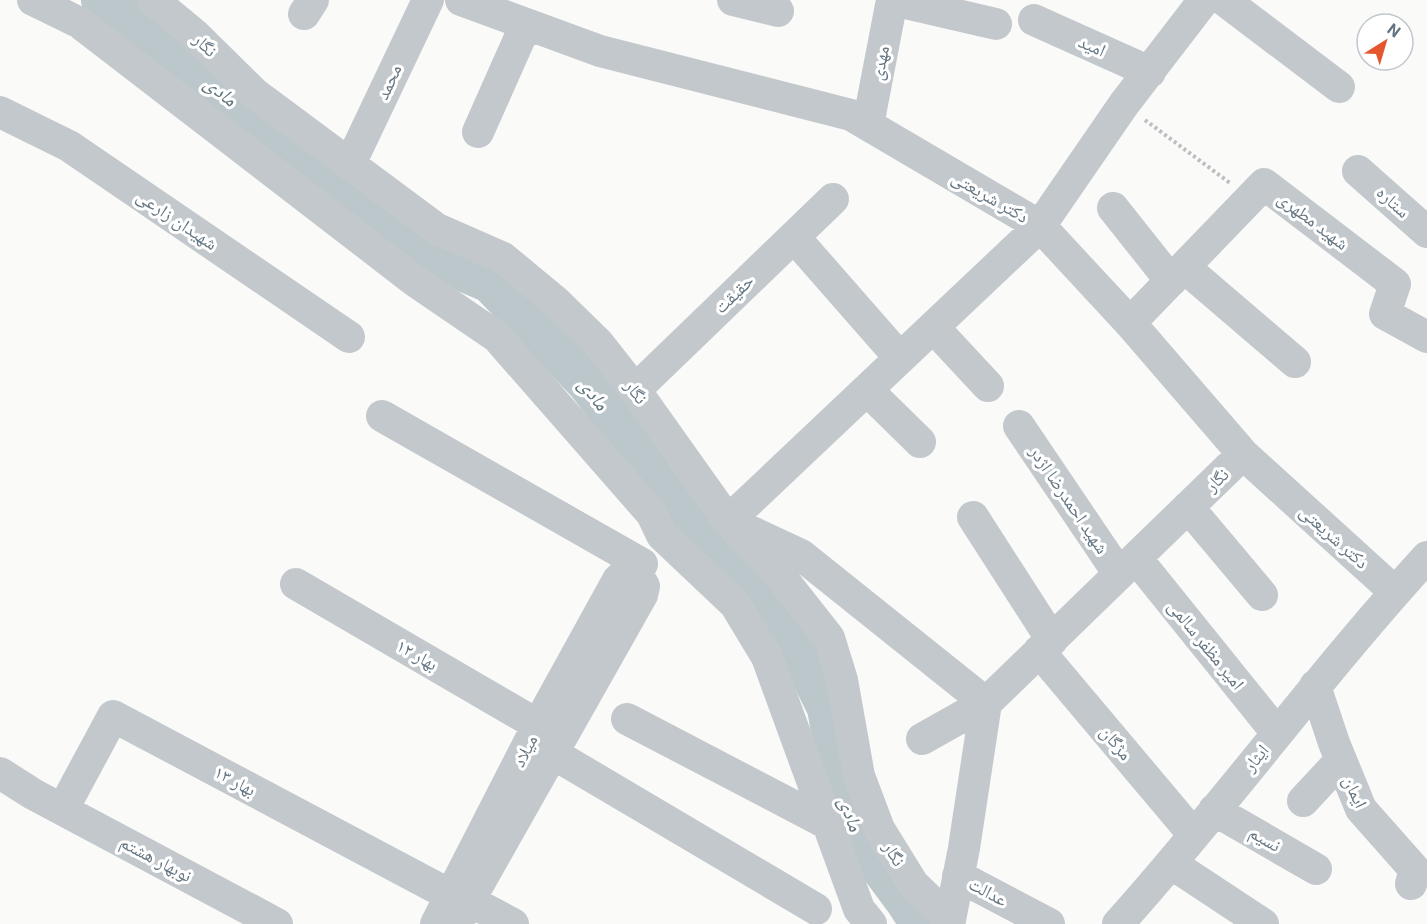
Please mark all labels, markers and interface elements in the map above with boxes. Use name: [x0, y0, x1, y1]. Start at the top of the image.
north arrow: [1355, 12, 1415, 72]
text: N: [1383, 19, 1404, 41]
street label: نگار: [188, 28, 222, 61]
street label: امید: [1075, 30, 1109, 61]
street label: مهدی: [866, 44, 894, 82]
street label: محمد: [371, 61, 406, 103]
water label: مادی: [199, 71, 242, 112]
street label: دکتر شریعتی: [948, 166, 1032, 228]
street label: ستاره: [1372, 181, 1414, 222]
street label: شهیدان زارعی: [132, 185, 222, 255]
street label: شهید مطهری: [1273, 187, 1353, 255]
street label: حقیقت: [710, 270, 758, 318]
water label: مادی: [573, 373, 614, 416]
street label: نگار: [620, 375, 652, 408]
street label: شهید احمدرضا اژدر: [1025, 441, 1113, 558]
street label: نگار: [1200, 463, 1233, 496]
street label: دکتر شریعتی: [1295, 500, 1373, 574]
street label: امیر مظفر سالمی: [1163, 596, 1249, 694]
street label: بهار ۱۲: [393, 634, 442, 675]
street label: مژگان: [1095, 721, 1137, 765]
street label: میلاد: [508, 731, 542, 770]
street label: ایثار: [1238, 740, 1273, 776]
street label: بهار ۱۳: [211, 761, 260, 801]
street label: ایمان: [1338, 772, 1372, 812]
water label: مادی: [833, 794, 868, 835]
street label: نسیم: [1245, 821, 1285, 858]
street label: نوبهار هشتم: [116, 831, 196, 888]
street label: نگار: [879, 837, 910, 870]
street label: عدالت: [965, 873, 1011, 910]

